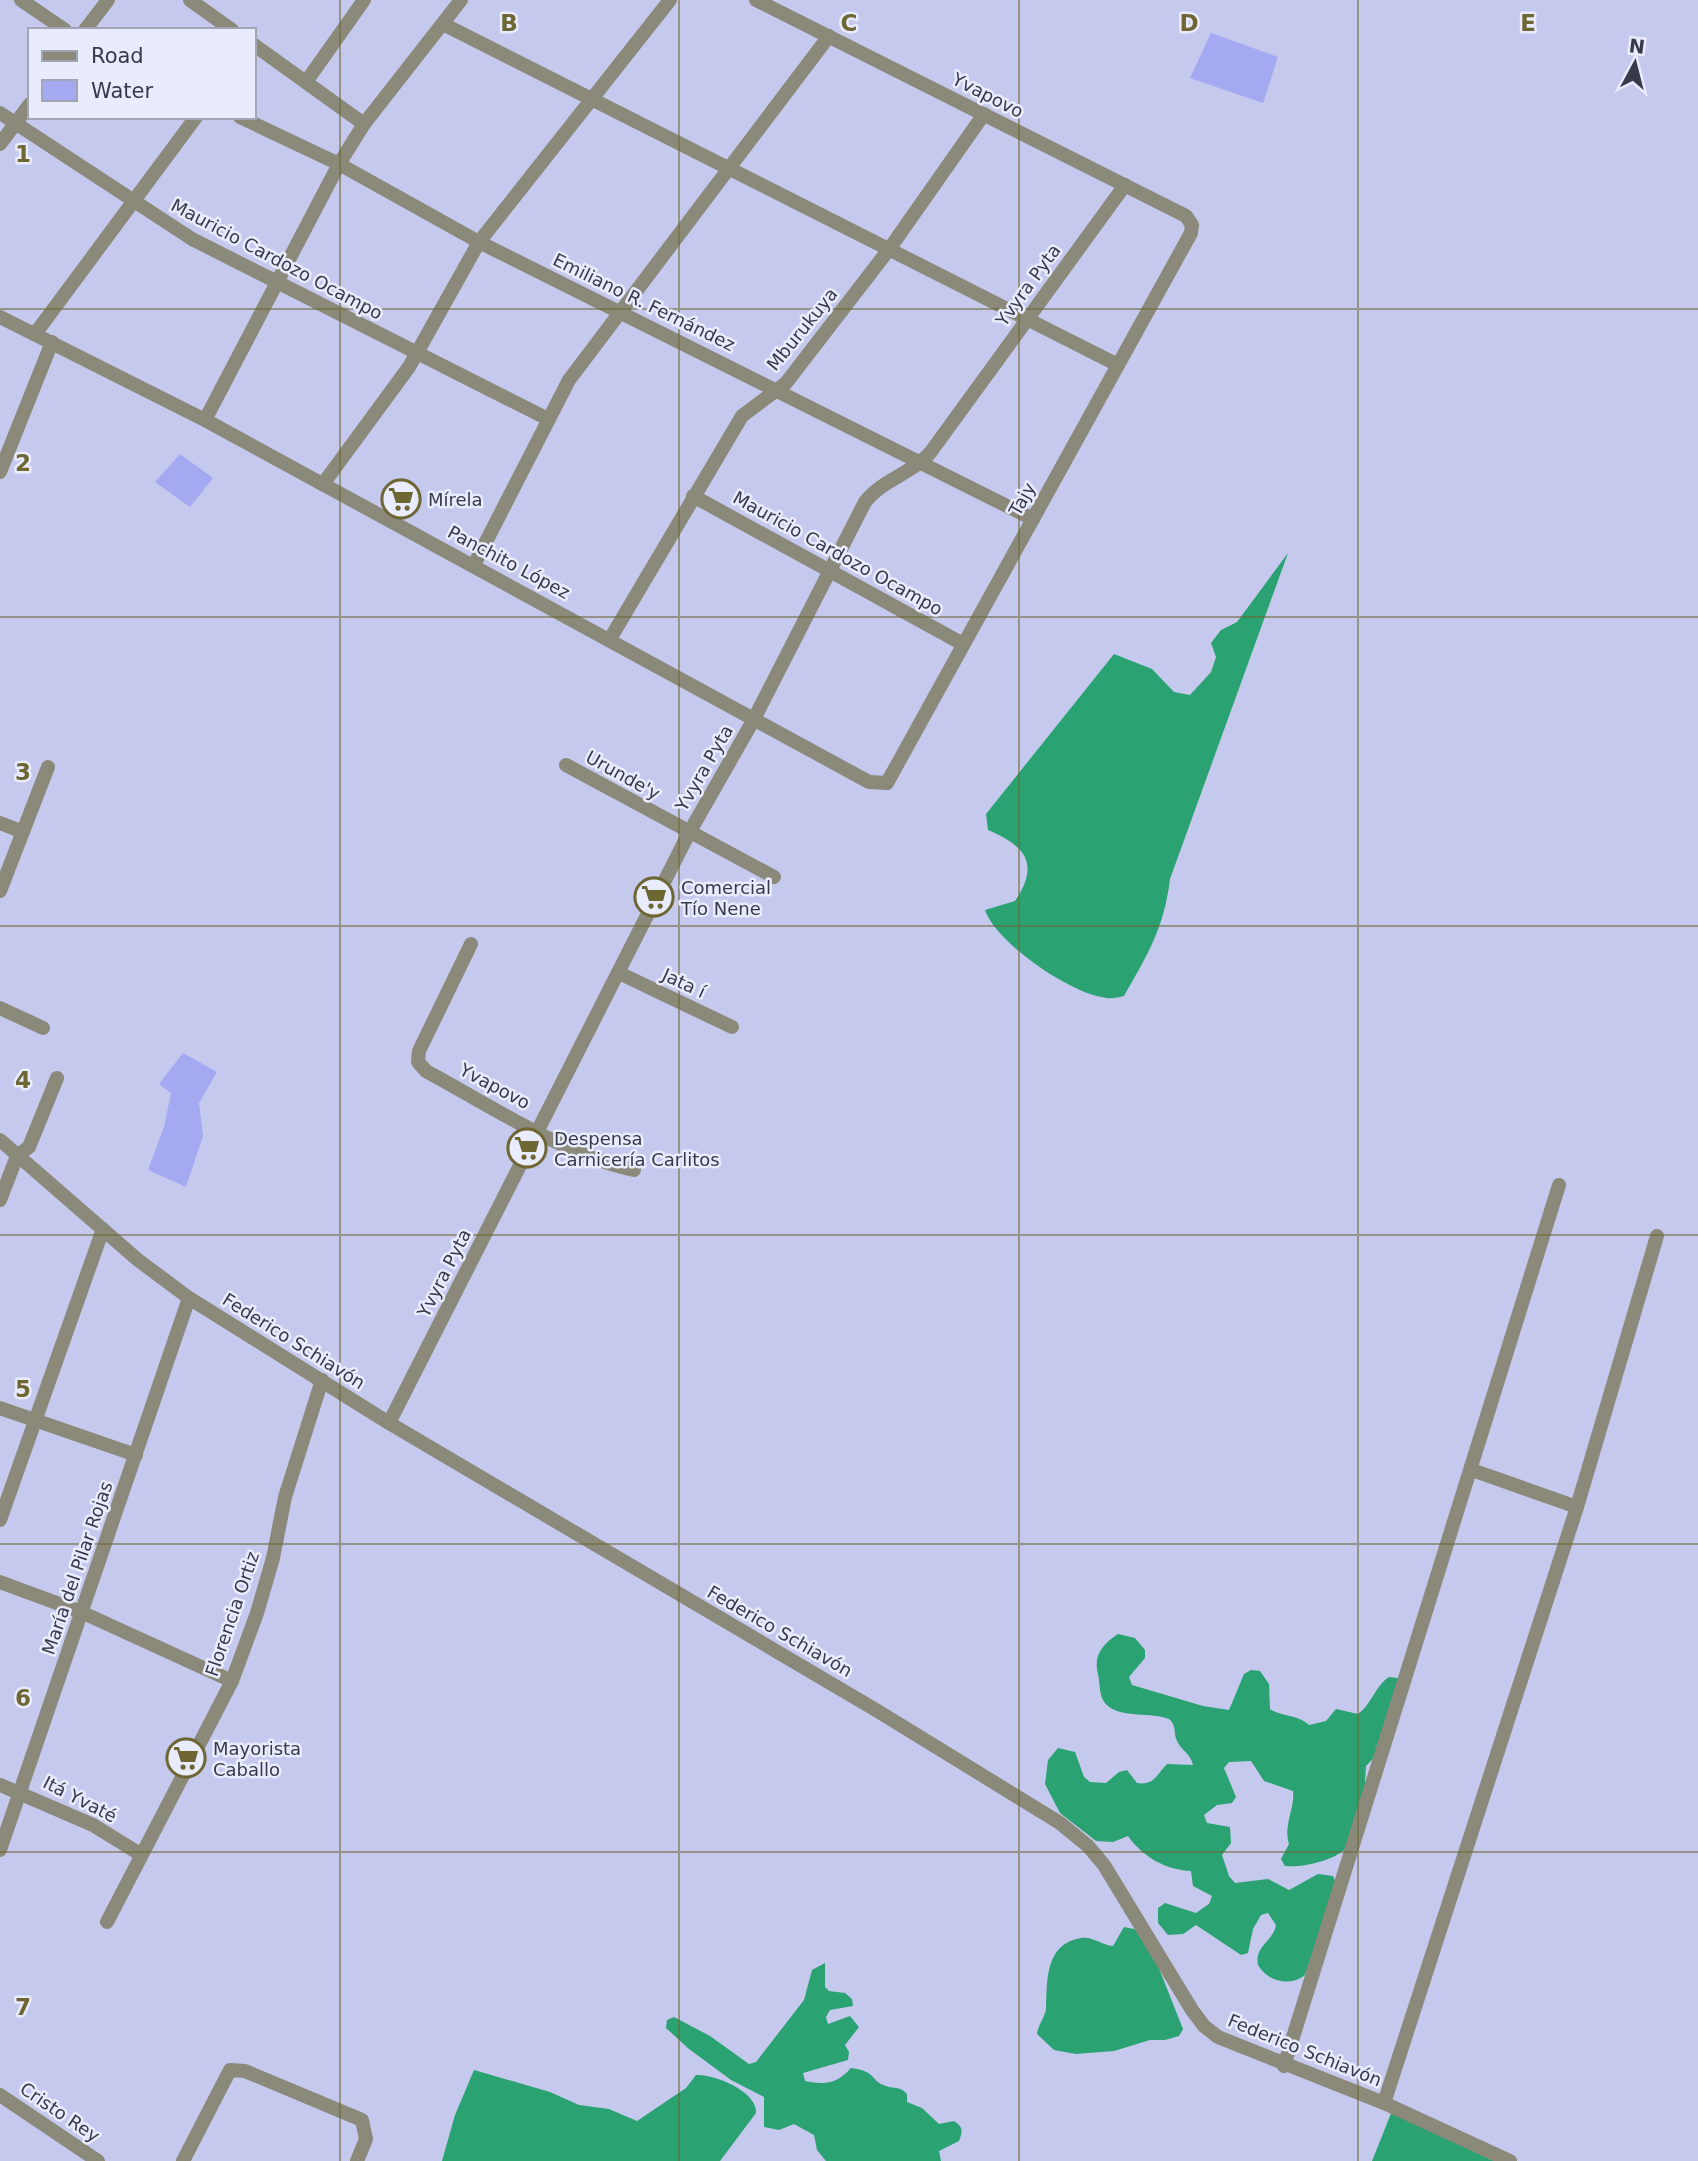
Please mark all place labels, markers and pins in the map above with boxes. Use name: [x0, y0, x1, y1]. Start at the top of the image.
supermarket icon: Mírela: [380, 478, 422, 520]
place label: Mírela: [428, 489, 483, 510]
supermarket icon: Comercial Tío Nene: [633, 876, 675, 918]
place label: Comercial Tío Nene: [680, 877, 771, 919]
supermarket icon: Despensa Carnicería Carlitos: [506, 1127, 548, 1169]
place label: Despensa Carnicería Carlitos: [554, 1128, 720, 1170]
supermarket icon: Mayorista Caballo: [165, 1737, 207, 1779]
place label: Mayorista Caballo: [213, 1738, 301, 1780]

